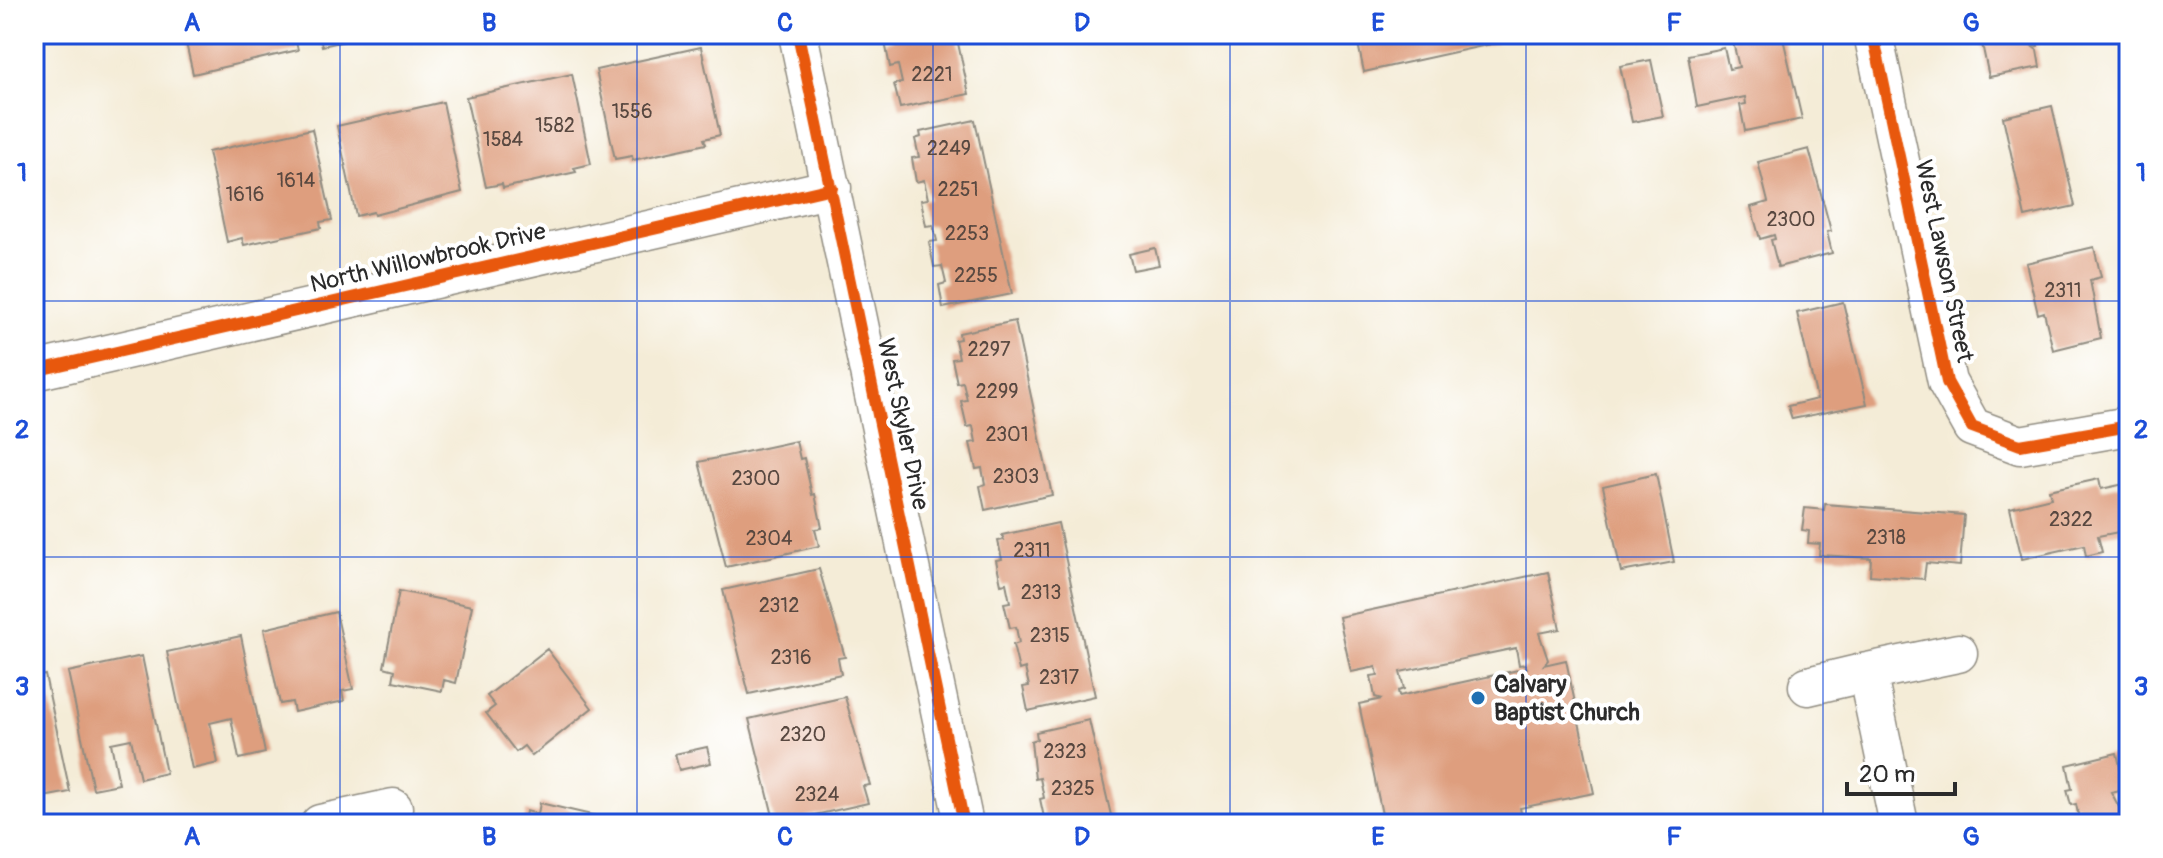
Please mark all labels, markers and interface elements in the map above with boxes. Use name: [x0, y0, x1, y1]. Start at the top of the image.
text: A: [184, 7, 201, 39]
text: B: [482, 7, 496, 39]
text: C: [777, 7, 793, 39]
text: D: [1074, 7, 1090, 39]
text: E: [1371, 7, 1385, 39]
text: F: [1666, 7, 1682, 39]
text: G: [1962, 7, 1980, 39]
house number: 2221: [911, 62, 953, 87]
house number: 1556: [611, 99, 653, 124]
house number: 1582: [535, 113, 575, 138]
house number: 1584: [483, 127, 524, 152]
house number: 2249: [927, 136, 971, 161]
text: 1: [17, 157, 27, 189]
street label: West Lawson Street: [1908, 157, 1980, 365]
text: 1: [2136, 157, 2146, 189]
house number: 1614: [277, 168, 316, 193]
house number: 2251: [937, 177, 979, 202]
house number: 1616: [226, 182, 264, 207]
house number: 2300: [1766, 207, 1816, 232]
street label: North Willowbrook Drive: [307, 217, 549, 299]
house number: 2253: [945, 221, 989, 246]
house number: 2255: [954, 263, 998, 288]
house number: 2311: [2044, 278, 2082, 303]
street label: West Skyler Drive: [871, 336, 935, 513]
house number: 2297: [967, 337, 1011, 362]
house number: 2299: [976, 379, 1018, 404]
text: 2: [15, 414, 29, 446]
text: 2: [2134, 414, 2148, 446]
house number: 2301: [985, 422, 1029, 447]
house number: 2303: [993, 464, 1039, 489]
house number: 2300: [731, 466, 781, 491]
house number: 2322: [2049, 507, 2093, 532]
house number: 2318: [1866, 525, 1906, 550]
house number: 2304: [746, 526, 793, 551]
house number: 2311: [1013, 538, 1051, 563]
house number: 2313: [1021, 580, 1061, 605]
house number: 2312: [759, 593, 799, 618]
house number: 2315: [1030, 623, 1070, 648]
house number: 2316: [770, 645, 812, 670]
house number: 2317: [1039, 665, 1079, 690]
place label: Calvary Baptist Church: [1494, 670, 1640, 727]
text: 3: [15, 671, 29, 703]
text: 3: [2134, 671, 2148, 703]
marker: Calvary Baptist Church: [1469, 689, 1487, 707]
house number: 2320: [780, 722, 826, 747]
house number: 2323: [1043, 739, 1087, 764]
scale bar: [1847, 746, 1955, 796]
text: 20 m: [1859, 760, 1915, 789]
house number: 2325: [1051, 776, 1095, 801]
house number: 2324: [795, 782, 840, 807]
text: A: [184, 821, 201, 853]
text: B: [482, 821, 496, 853]
text: C: [777, 821, 793, 853]
text: D: [1074, 821, 1090, 853]
text: E: [1371, 821, 1385, 853]
text: F: [1666, 821, 1682, 853]
text: G: [1962, 821, 1980, 853]

